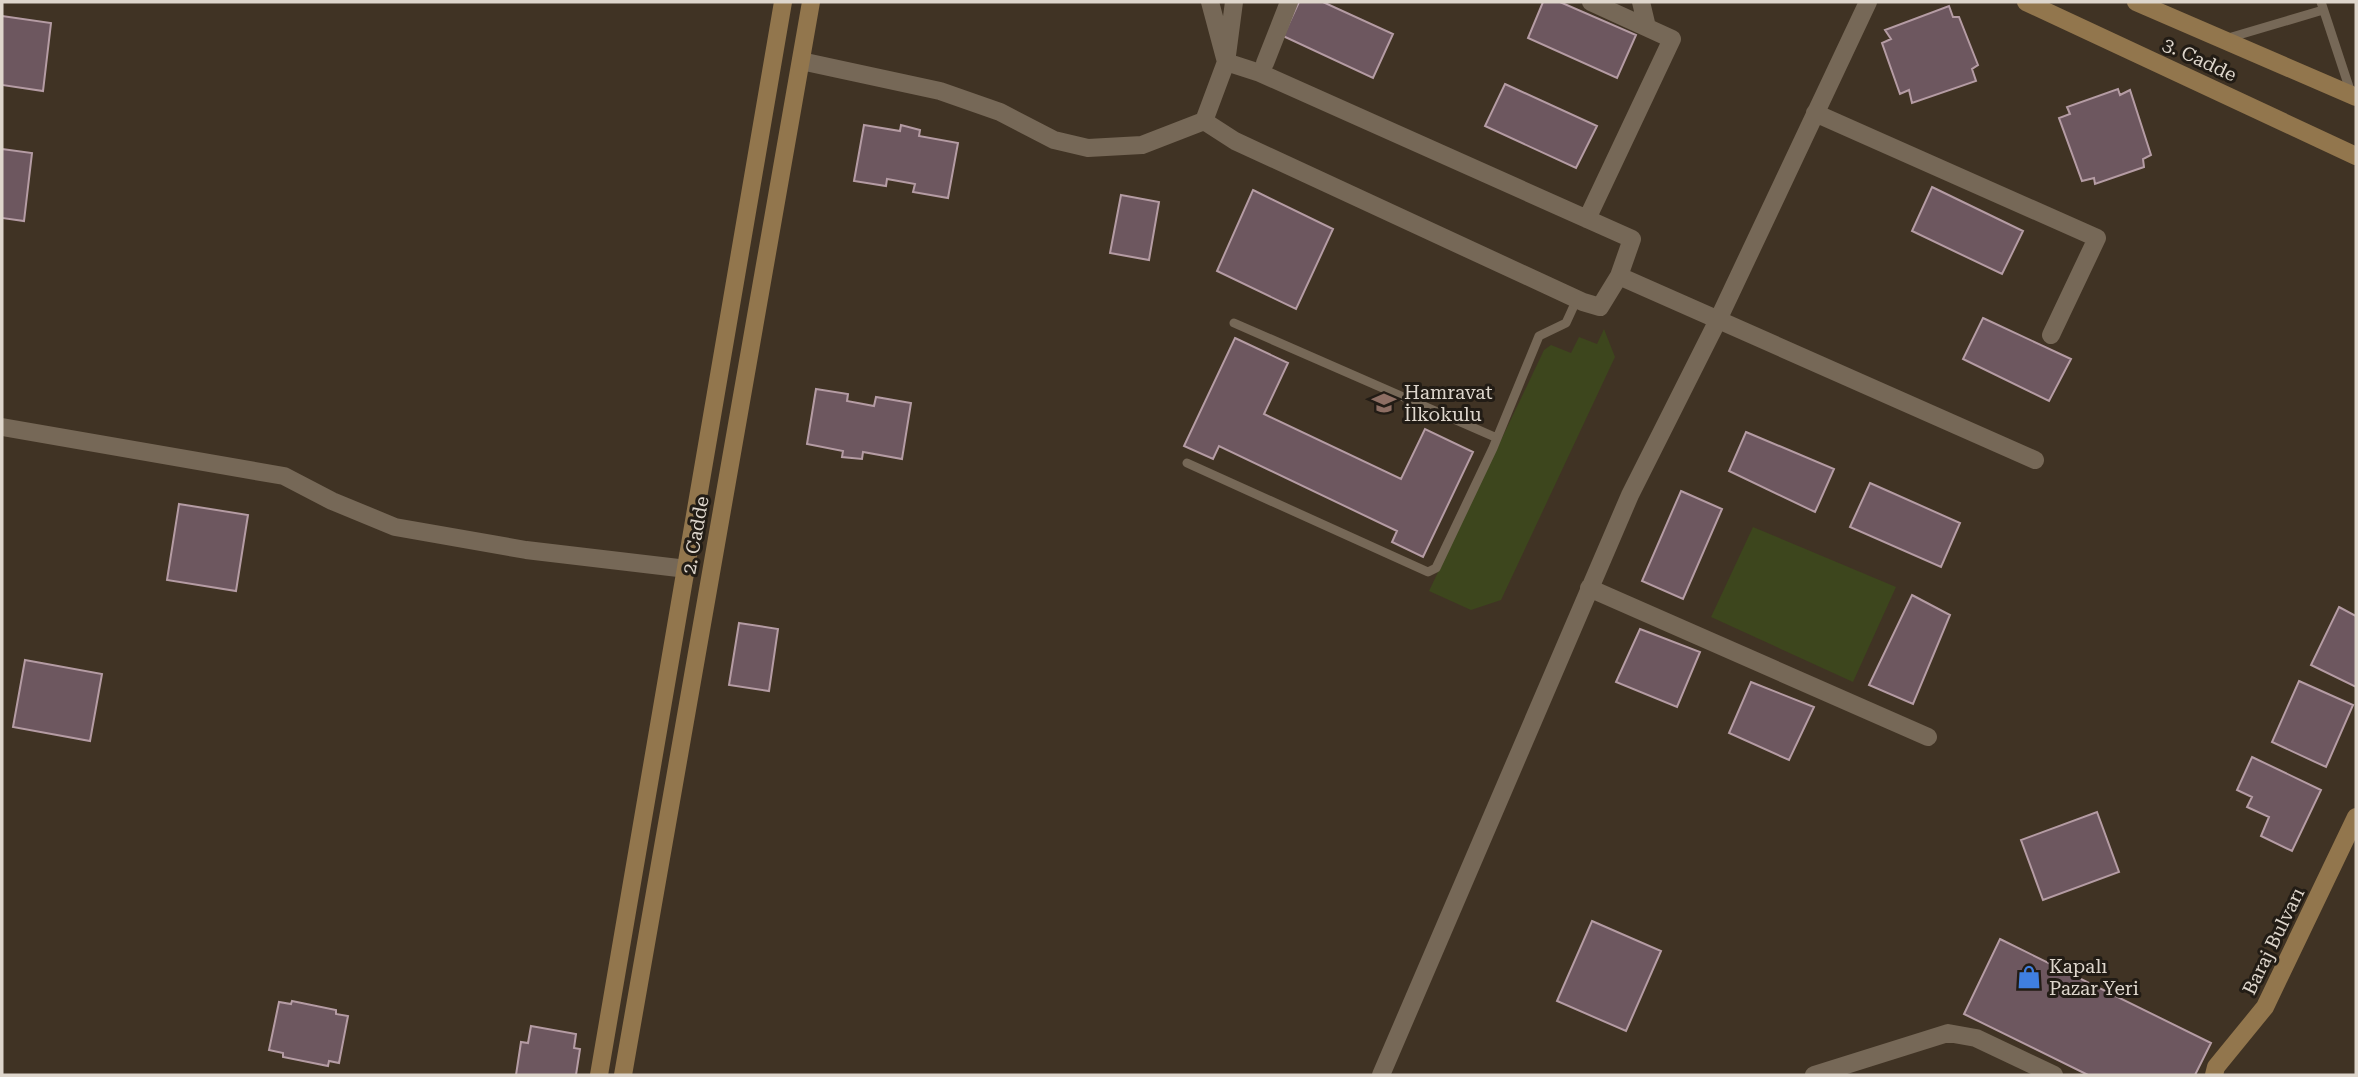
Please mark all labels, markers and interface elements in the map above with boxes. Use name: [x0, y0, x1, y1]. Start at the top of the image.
street label: 3. Cadde: [2159, 32, 2240, 87]
place label: Hamravat İlkokulu: [1404, 381, 1493, 426]
school or university icon: Hamravat İlkokulu: [1370, 389, 1398, 417]
street label: 2. Cadde: [677, 494, 714, 576]
street label: Baraj Bulvarı: [2238, 884, 2309, 999]
place label: Kapalı Pazar Yeri: [2049, 955, 2139, 1000]
shop icon: Kapalı Pazar Yeri: [2015, 963, 2043, 991]

